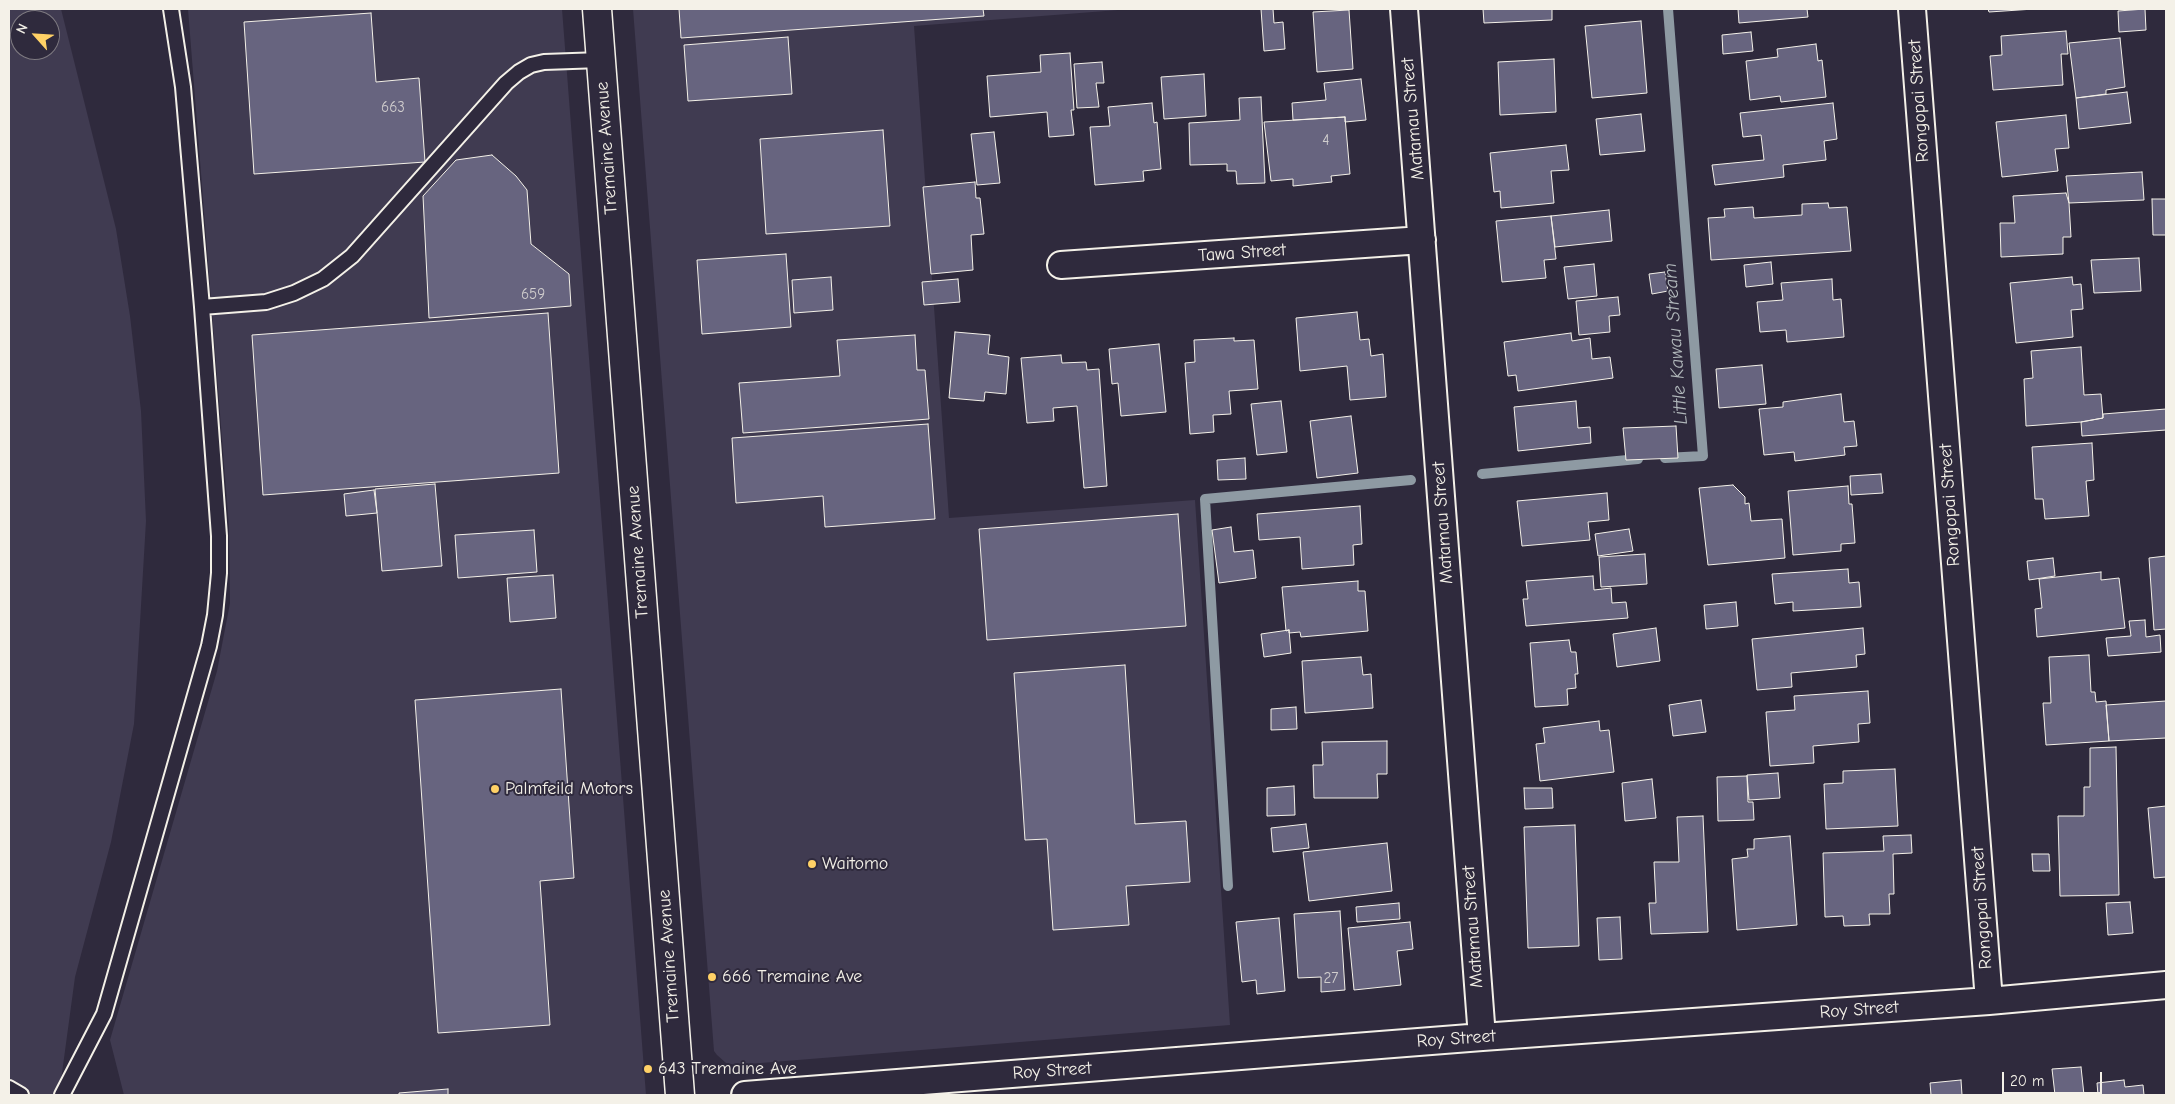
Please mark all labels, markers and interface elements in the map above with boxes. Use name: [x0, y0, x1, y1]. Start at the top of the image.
north arrow: [10, 10, 60, 60]
text: N: [12, 21, 32, 36]
street label: Rongopai Street: [1904, 39, 1934, 163]
street label: Matamau Street: [1397, 57, 1429, 181]
street label: Tremaine Avenue: [592, 81, 622, 215]
house number: 663: [381, 99, 405, 117]
house number: 4: [1322, 132, 1330, 150]
street label: Tawa Street: [1197, 239, 1287, 267]
water label: Little Kawau Stream: [1659, 262, 1693, 426]
house number: 659: [521, 286, 545, 304]
street label: Rongopai Street: [1935, 443, 1965, 567]
street label: Matamau Street: [1428, 461, 1458, 585]
street label: Tremaine Avenue: [623, 485, 653, 619]
place label: Palmfeild Motors: [505, 778, 633, 800]
marker: Palmfeild Motors: [489, 783, 501, 795]
street label: Rongopai Street: [1967, 846, 1997, 970]
place label: Waitomo: [822, 853, 888, 875]
marker: Waitomo: [806, 858, 818, 870]
street label: Matamau Street: [1458, 865, 1488, 989]
street label: Tremaine Avenue: [654, 889, 684, 1023]
place label: 666 Tremaine Ave: [722, 966, 862, 988]
house number: 27: [1324, 970, 1338, 988]
marker: 666 Tremaine Ave: [706, 971, 718, 983]
street label: Roy Street: [1819, 996, 1899, 1024]
street label: Roy Street: [1416, 1025, 1496, 1053]
street label: Roy Street: [1012, 1057, 1092, 1085]
place label: 643 Tremaine Ave: [658, 1058, 797, 1080]
scale bar: [2005, 1062, 2105, 1094]
marker: 643 Tremaine Ave: [642, 1063, 654, 1075]
text: 20 m: [2010, 1072, 2044, 1090]

